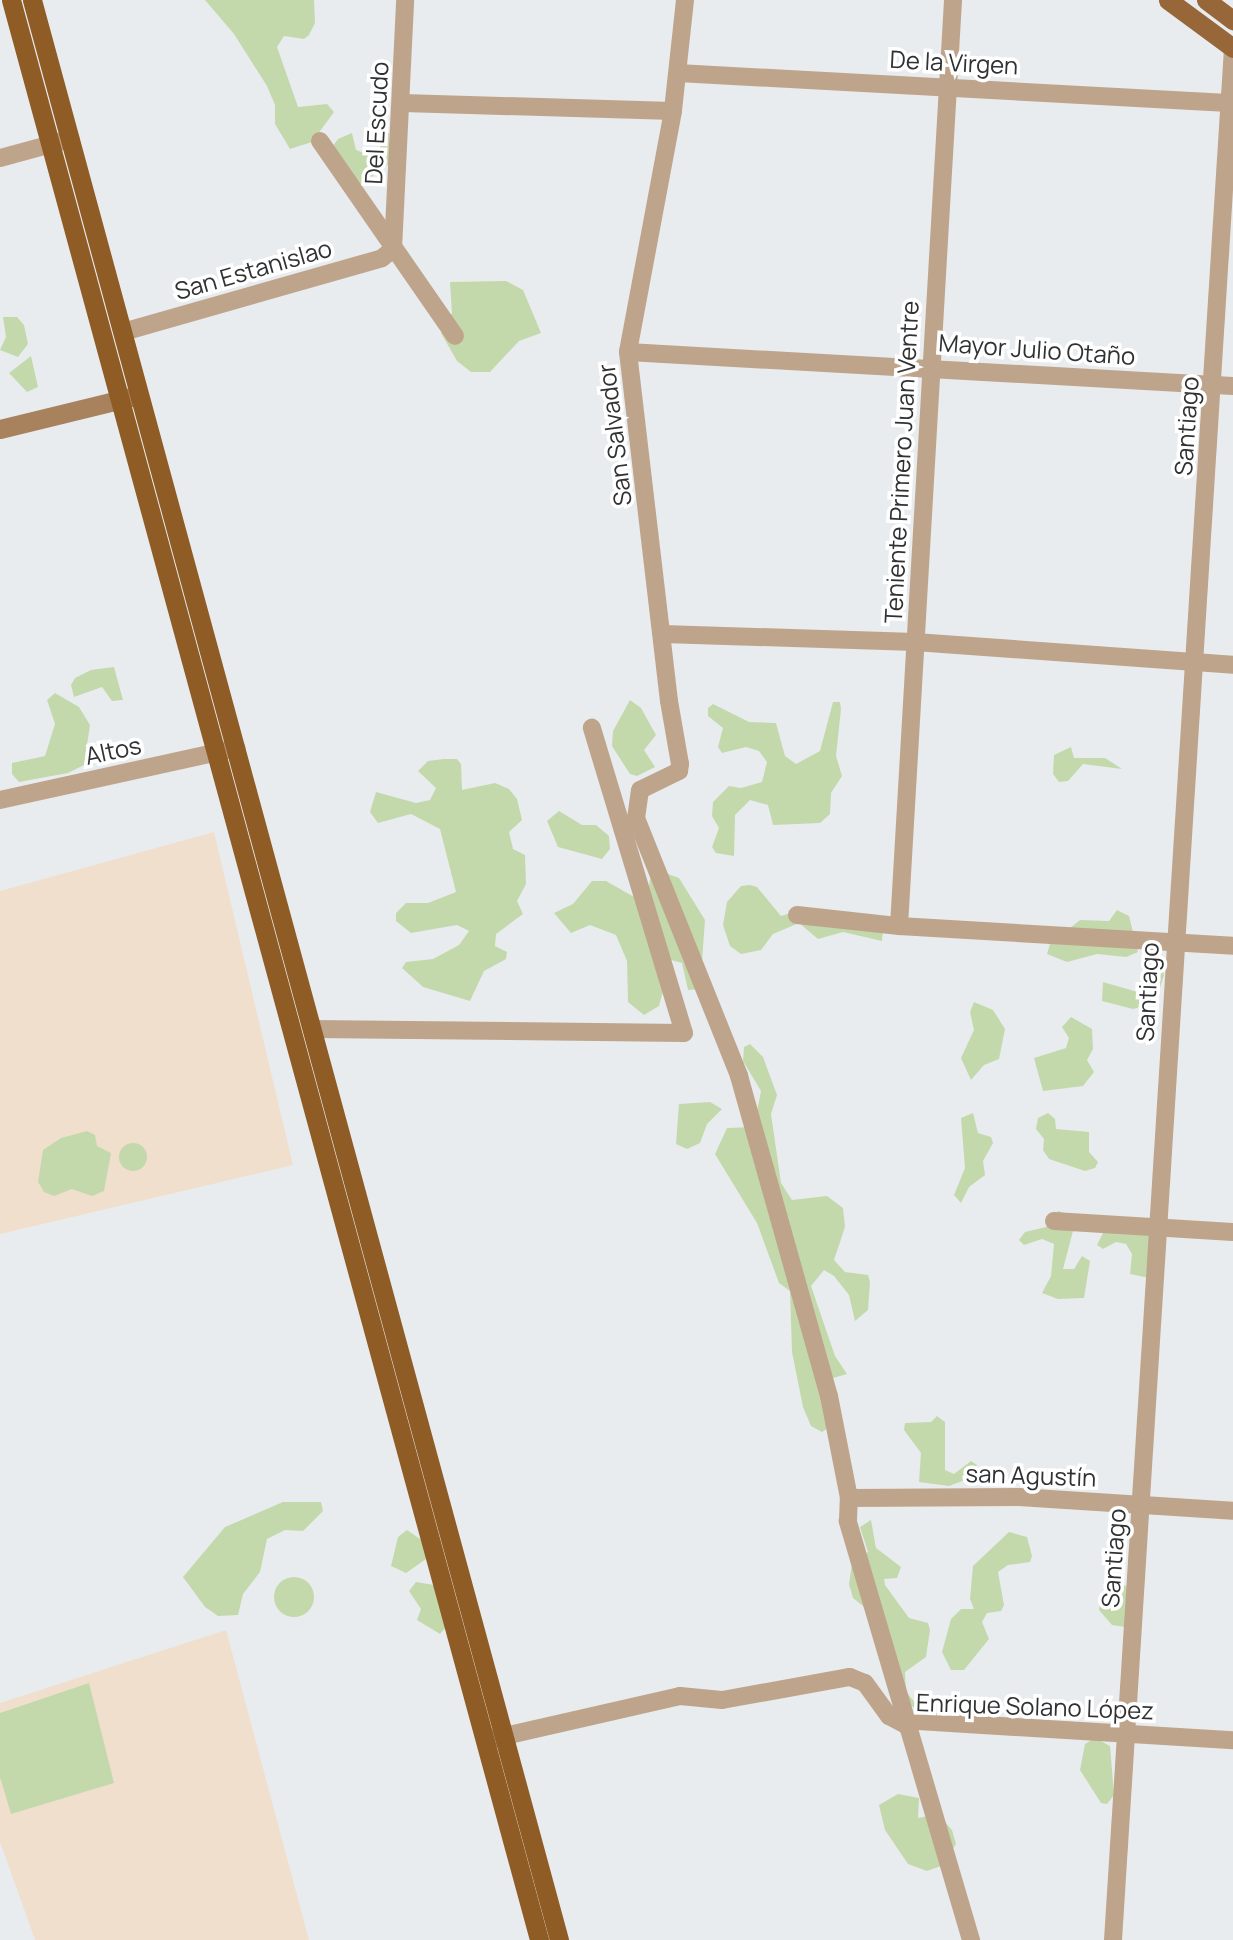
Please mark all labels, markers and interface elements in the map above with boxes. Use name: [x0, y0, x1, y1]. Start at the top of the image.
street label: De la Virgen: [889, 44, 1019, 80]
street label: Del Escudo: [358, 61, 394, 185]
street label: San Estanislao: [171, 233, 335, 305]
street label: Teniente Primero Juan Ventre: [878, 300, 924, 624]
street label: Mayor Julio Otaño: [938, 328, 1136, 370]
street label: San Salvador: [591, 362, 637, 508]
street label: Santiago: [1168, 375, 1204, 477]
street label: Altos: [82, 730, 144, 770]
street label: Santiago: [1130, 942, 1164, 1042]
street label: san Agustín: [965, 1458, 1097, 1492]
street label: Santiago: [1095, 1507, 1131, 1609]
street label: Enrique Solano López: [916, 1687, 1154, 1725]

